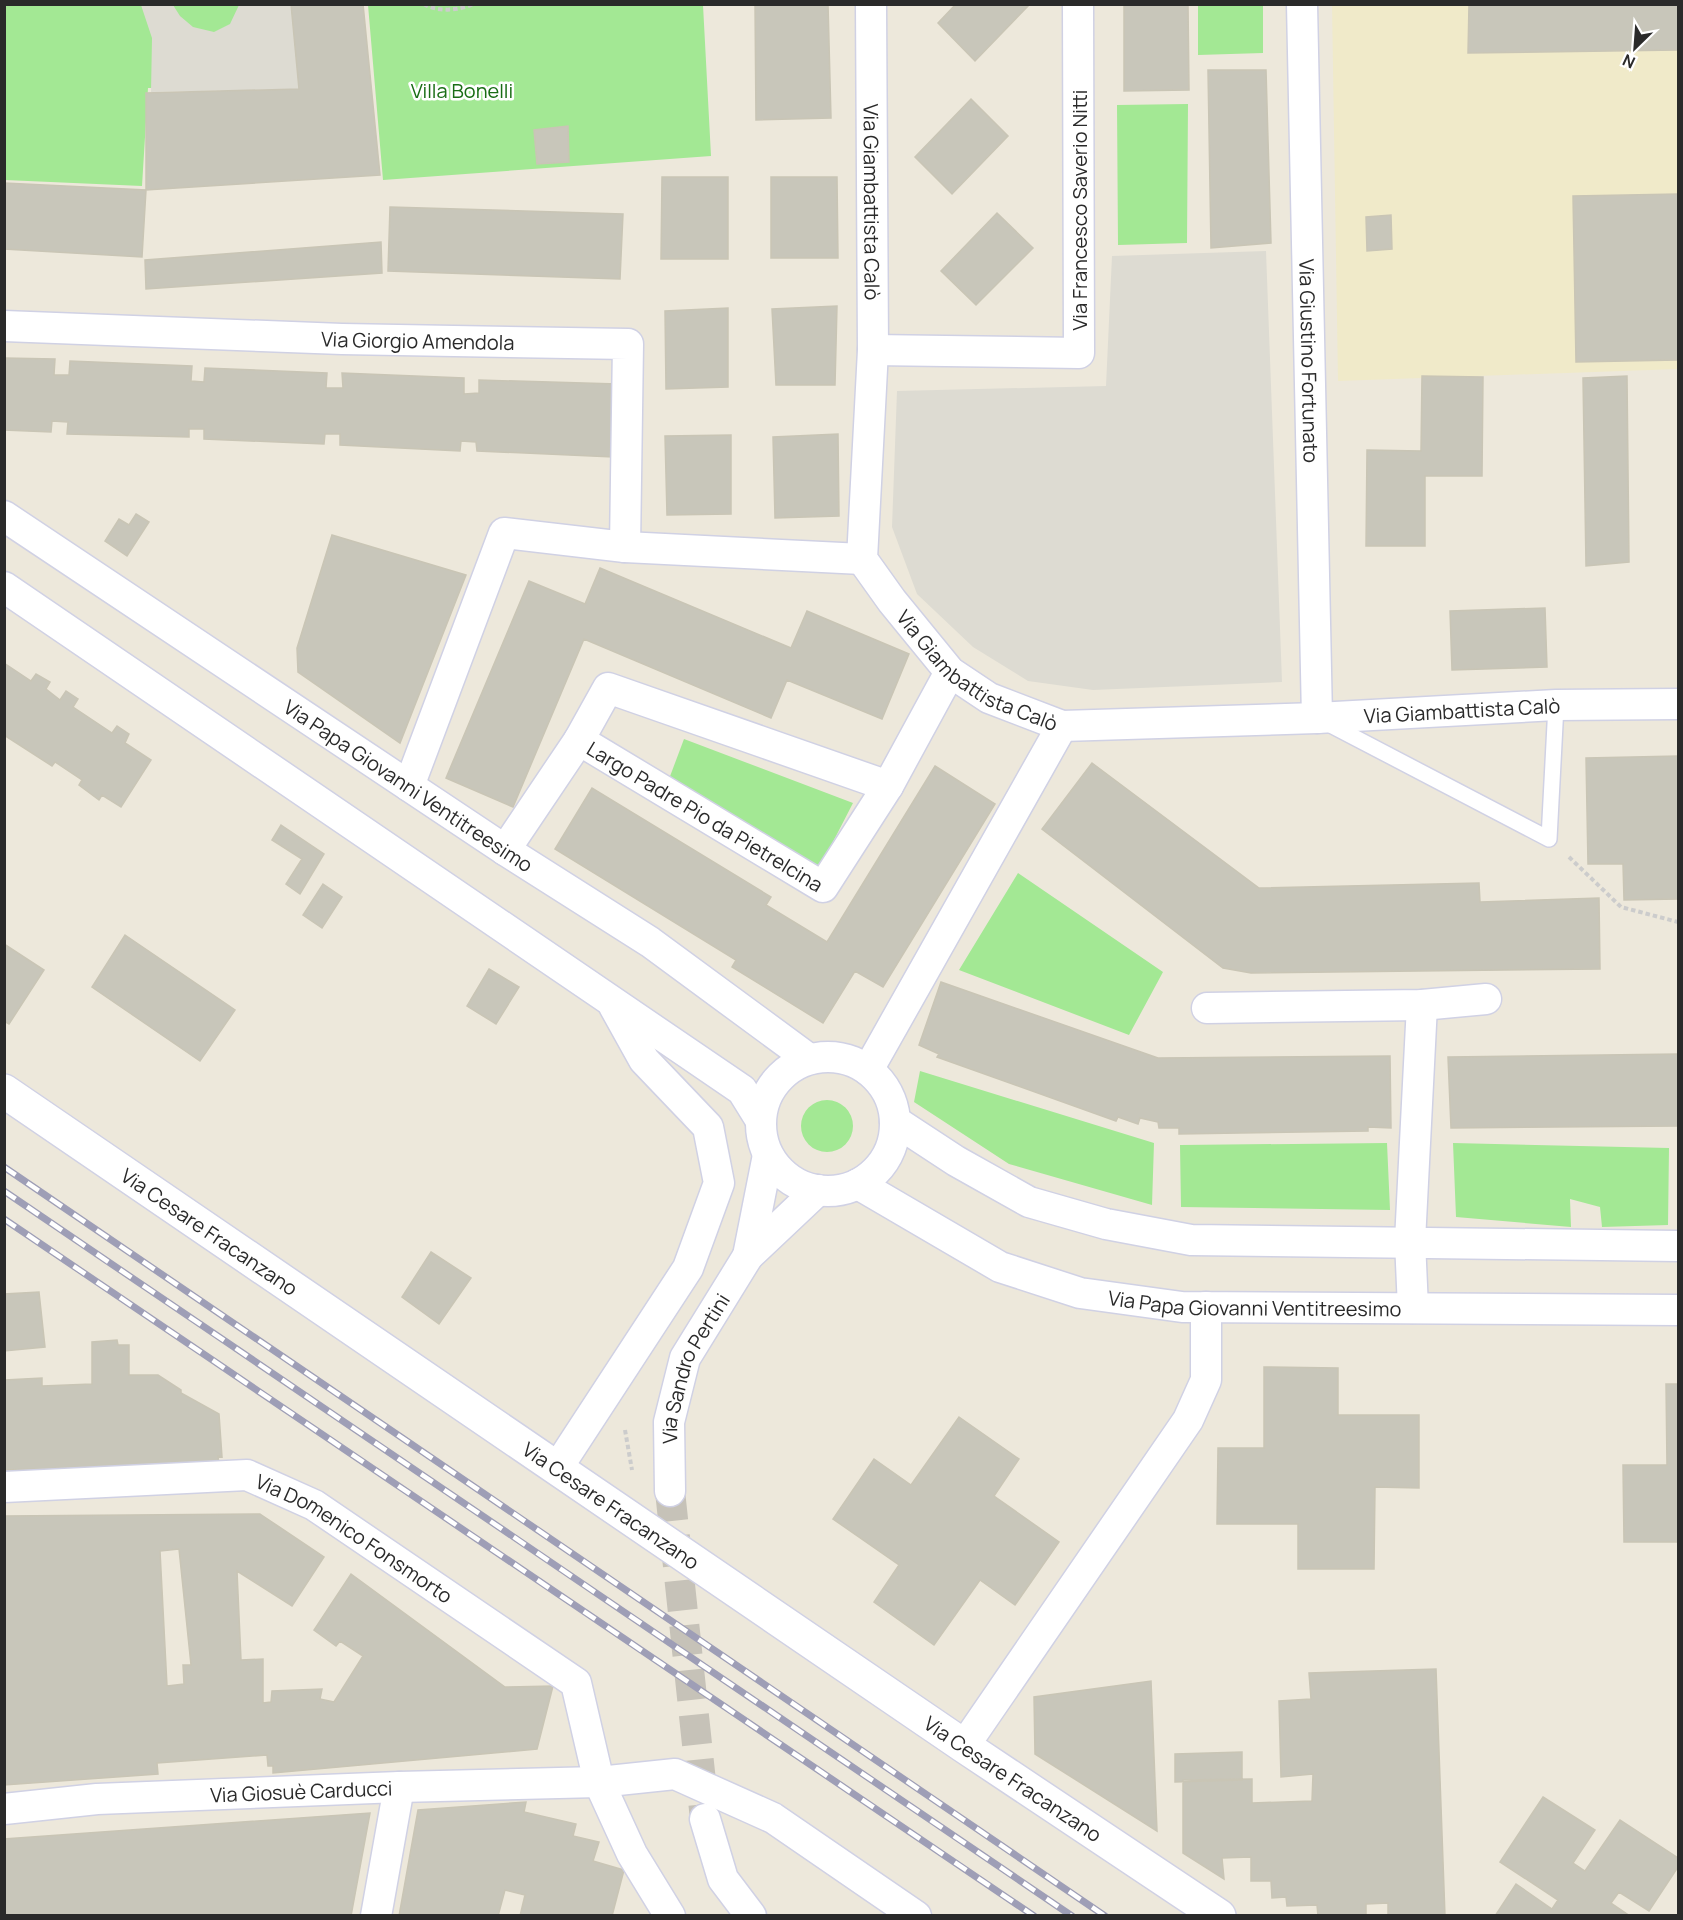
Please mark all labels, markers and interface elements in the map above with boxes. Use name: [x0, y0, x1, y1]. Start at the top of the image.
north arrow: [1605, 18, 1665, 78]
text: N: [1619, 49, 1639, 74]
park label: Villa Bonelli: [411, 77, 513, 104]
street label: Via Francesco Saverio Nitti: [1066, 90, 1093, 330]
street label: Via Giambattista Calò: [858, 104, 886, 300]
street label: Via Giustino Fortunato: [1294, 259, 1325, 463]
street label: Via Giorgio Amendola: [320, 325, 515, 356]
street label: Via Giambattista Calò: [891, 604, 1062, 737]
street label: Via Giambattista Calò: [1363, 691, 1561, 729]
street label: Via Papa Giovanni Ventitreesimo: [279, 693, 538, 878]
street label: Largo Padre Pio da Pietrelcina: [582, 735, 828, 898]
street label: Via Cesare Fracanzano: [116, 1161, 304, 1301]
street label: Via Papa Giovanni Ventitreesimo: [1106, 1284, 1402, 1322]
street label: Via Sandro Pertini: [655, 1288, 735, 1444]
street label: Via Cesare Fracanzano: [517, 1435, 705, 1575]
street label: Via Domenico Fonsmorto: [251, 1467, 458, 1609]
street label: Via Cesare Fracanzano: [919, 1709, 1107, 1848]
street label: Via Giosuè Carducci: [210, 1774, 393, 1808]

